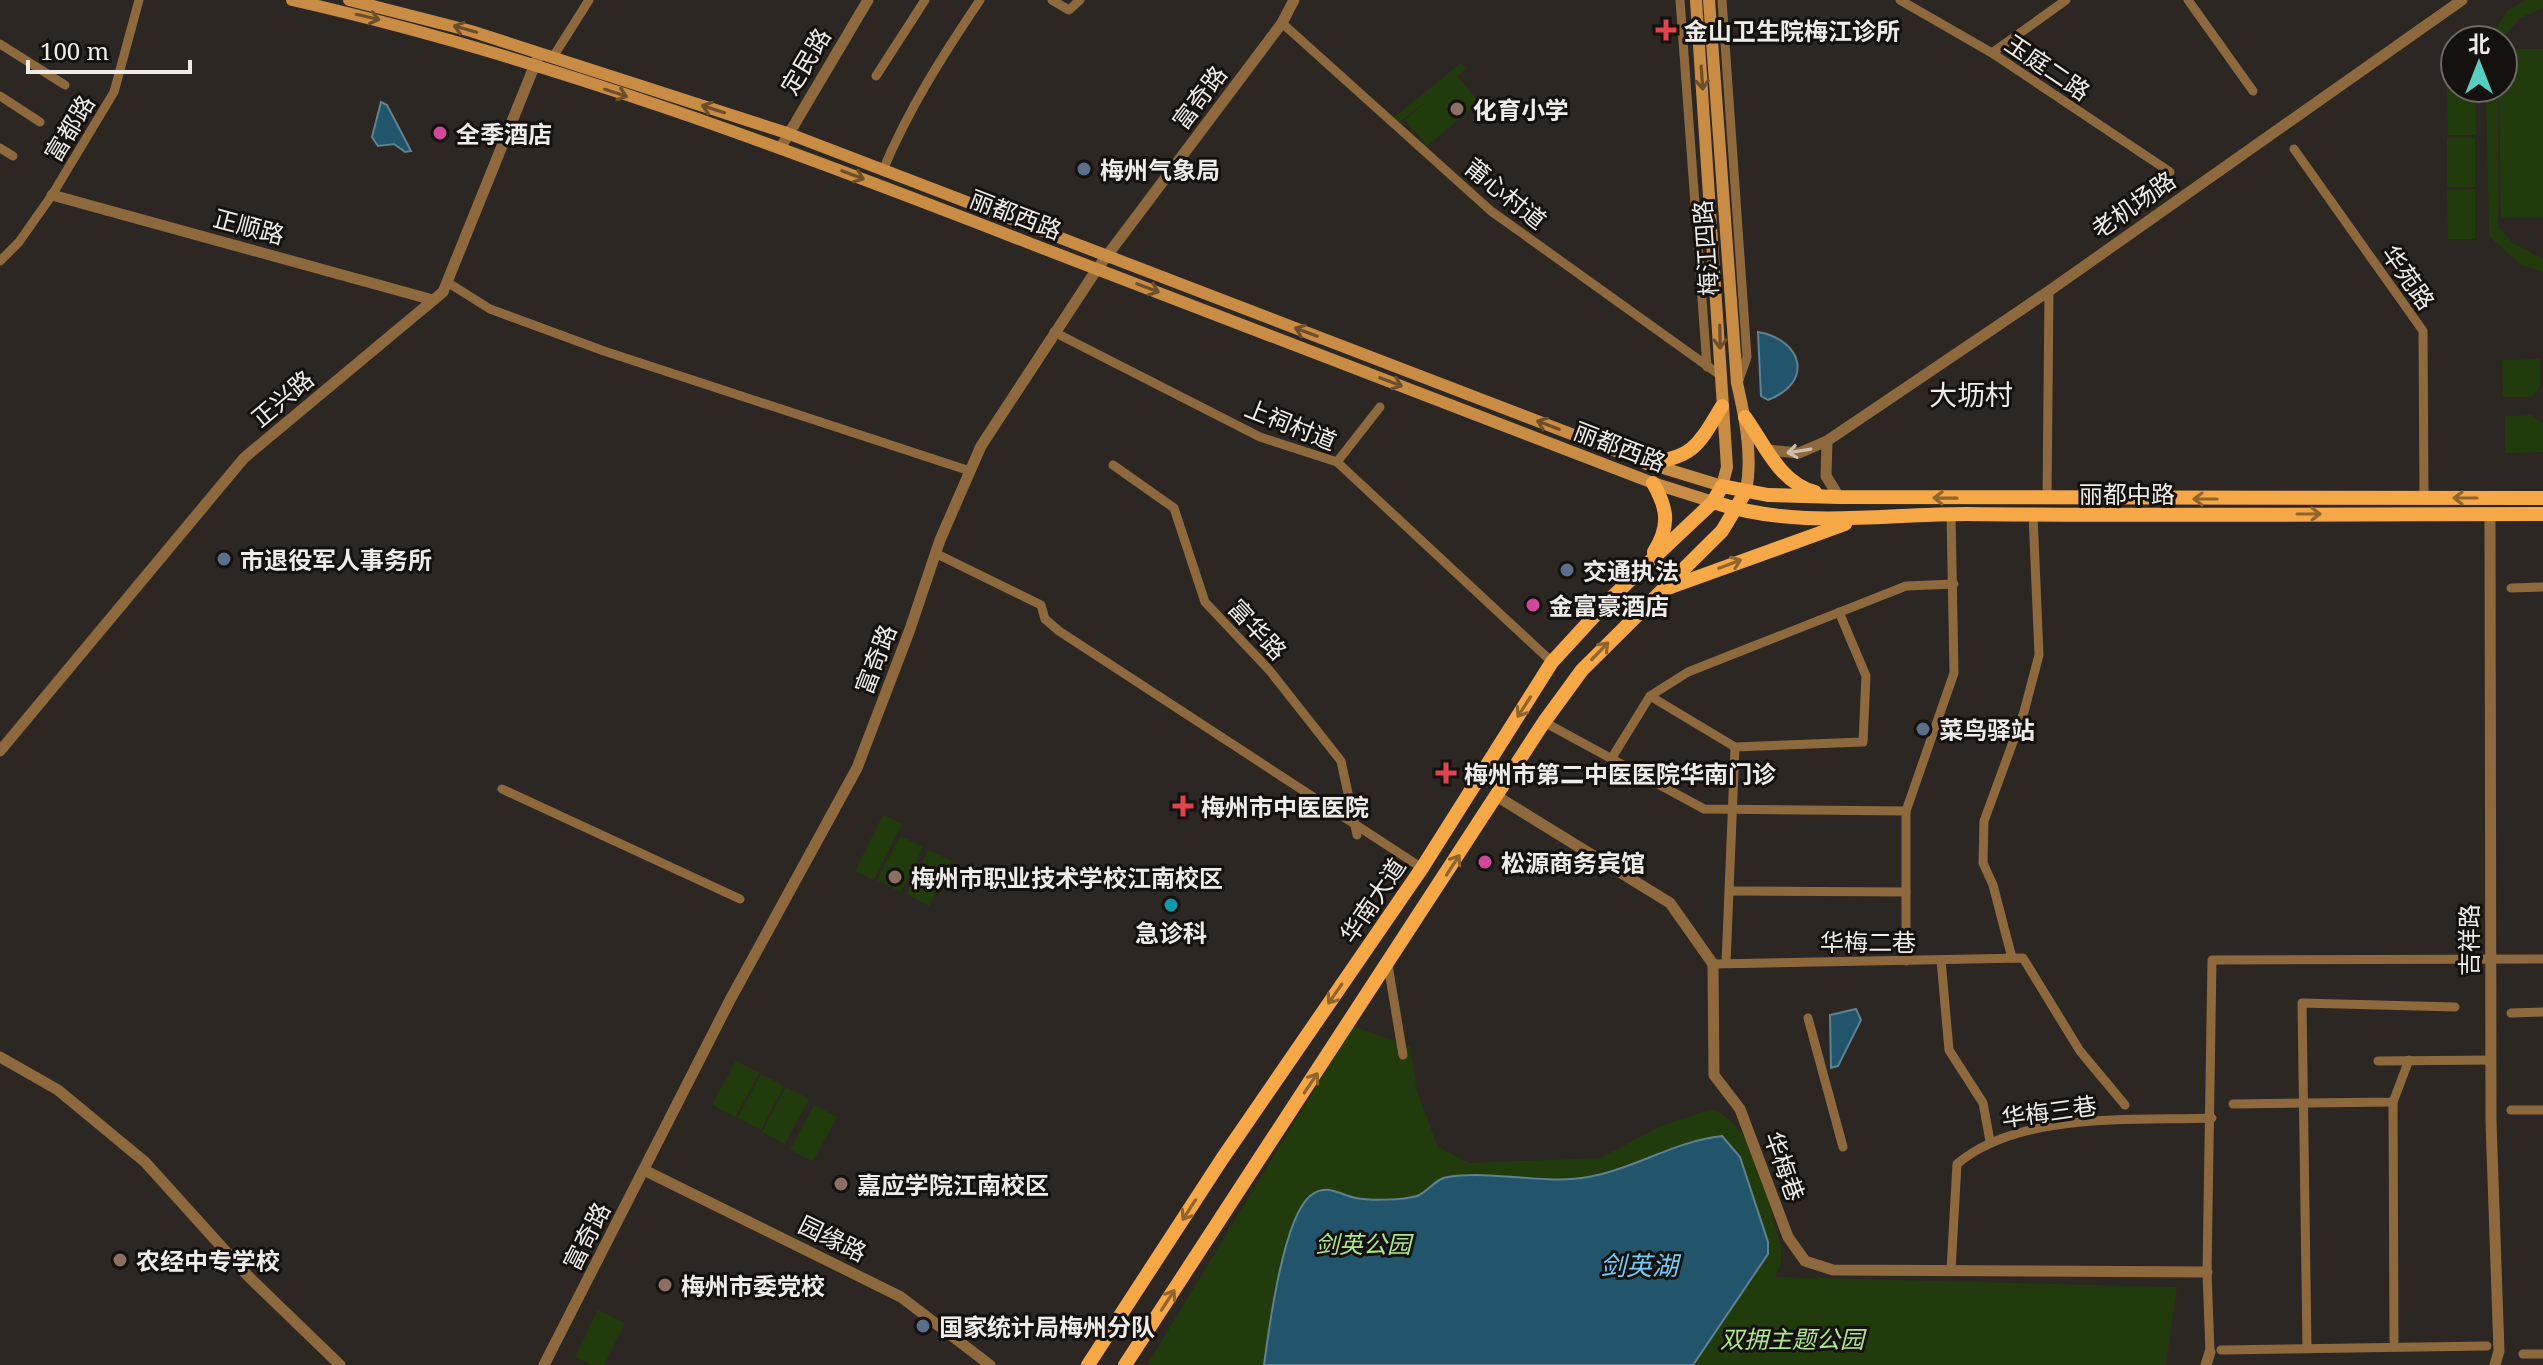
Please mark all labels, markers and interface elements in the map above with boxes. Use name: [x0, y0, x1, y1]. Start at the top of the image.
one-way arrow: [354, 10, 380, 25]
place label: 金山卫生院梅江诊所: [1684, 14, 1900, 47]
marker: 金山卫生院梅江诊所: [1655, 19, 1677, 41]
one-way arrow: [453, 21, 479, 36]
street label: 定民路: [772, 22, 838, 100]
scale bar: [28, 24, 190, 74]
north arrow: [2439, 24, 2519, 104]
street label: 玉庭二路: [1999, 26, 2097, 108]
text: 北: [2468, 28, 2490, 58]
text: 100 m: [40, 34, 109, 67]
street label: 富奇路: [1164, 58, 1234, 136]
one-way arrow: [1695, 64, 1710, 91]
one-way arrow: [604, 86, 629, 101]
street label: 富都路: [36, 89, 102, 167]
place label: 化育小学: [1473, 93, 1569, 126]
one-way arrow: [701, 100, 726, 115]
marker: 化育小学: [1448, 100, 1466, 118]
place label: 全季酒店: [456, 117, 552, 150]
marker: 全季酒店: [431, 124, 449, 142]
street label: 莆心村道: [1458, 150, 1554, 236]
place label: 梅州气象局: [1100, 153, 1220, 186]
marker: 梅州气象局: [1075, 160, 1093, 178]
street label: 老机场路: [2084, 163, 2182, 245]
one-way arrow: [840, 169, 865, 183]
street label: 丽都西路: [965, 181, 1067, 247]
street label: 梅江四路: [1685, 199, 1725, 297]
street label: 正顺路: [210, 201, 288, 251]
street label: 华苑路: [2375, 238, 2443, 316]
one-way arrow: [1135, 282, 1160, 296]
one-way arrow: [1712, 323, 1728, 350]
one-way arrow: [1294, 324, 1319, 338]
street label: 正兴路: [244, 362, 320, 434]
district label: 大坜村: [1929, 375, 2013, 413]
one-way arrow: [1378, 376, 1403, 390]
street label: 上祠村道: [1240, 391, 1342, 457]
street label: 丽都西路: [1569, 413, 1671, 479]
one-way arrow: [1536, 417, 1561, 431]
one-way arrow: [1786, 444, 1812, 459]
street label: 丽都中路: [2079, 477, 2175, 510]
one-way arrow: [1932, 490, 1959, 506]
one-way arrow: [2452, 490, 2479, 506]
one-way arrow: [2192, 491, 2219, 507]
one-way arrow: [2295, 506, 2322, 522]
place label: 市退役军人事务所: [240, 543, 432, 576]
marker: 市退役军人事务所: [215, 550, 233, 568]
place label: 交通执法: [1583, 554, 1679, 587]
one-way arrow: [1717, 556, 1742, 570]
marker: 交通执法: [1558, 561, 1576, 579]
place label: 金富豪酒店: [1549, 589, 1669, 622]
street label: 富华路: [1221, 591, 1295, 667]
marker: 金富豪酒店: [1524, 596, 1542, 614]
street label: 富奇路: [847, 619, 903, 699]
one-way arrow: [1591, 641, 1610, 661]
one-way arrow: [1515, 695, 1531, 718]
place label: 菜鸟驿站: [1939, 713, 2035, 746]
marker: 菜鸟驿站: [1914, 720, 1932, 738]
place label: 梅州市第二中医医院华南门诊: [1464, 757, 1776, 790]
marker: 梅州市第二中医医院华南门诊: [1435, 762, 1457, 784]
place label: 梅州市中医医院: [1201, 790, 1369, 823]
marker: 梅州市中医医院: [1172, 795, 1194, 817]
place label: 松源商务宾馆: [1501, 846, 1645, 879]
street label: 华南大道: [1331, 851, 1413, 949]
marker: 松源商务宾馆: [1476, 853, 1494, 871]
one-way arrow: [1446, 854, 1462, 877]
place label: 梅州市职业技术学校江南校区: [911, 861, 1223, 894]
marker: 梅州市职业技术学校江南校区: [886, 868, 904, 886]
marker: 急诊科: [1162, 896, 1180, 914]
street label: 吉祥路: [2452, 904, 2485, 976]
place label: 急诊科: [1135, 916, 1207, 949]
street label: 华梅二巷: [1820, 925, 1916, 958]
one-way arrow: [1326, 983, 1343, 1005]
one-way arrow: [1302, 1072, 1319, 1094]
street label: 华梅三巷: [1999, 1088, 2099, 1134]
street label: 华梅巷: [1757, 1127, 1813, 1205]
place label: 嘉应学院江南校区: [857, 1168, 1049, 1201]
marker: 嘉应学院江南校区: [832, 1175, 850, 1193]
street label: 富奇路: [555, 1196, 617, 1276]
one-way arrow: [1180, 1198, 1197, 1220]
street label: 园缘路: [793, 1207, 873, 1269]
park label: 剑英公园: [1315, 1227, 1414, 1260]
place label: 农经中专学校: [136, 1244, 280, 1277]
water label: 剑英湖: [1600, 1247, 1682, 1283]
marker: 农经中专学校: [111, 1251, 129, 1269]
place label: 梅州市委党校: [681, 1269, 825, 1302]
marker: 梅州市委党校: [656, 1276, 674, 1294]
one-way arrow: [1159, 1289, 1176, 1311]
place label: 国家统计局梅州分队: [939, 1310, 1155, 1343]
marker: 国家统计局梅州分队: [914, 1317, 932, 1335]
park label: 双拥主题公园: [1720, 1322, 1867, 1355]

